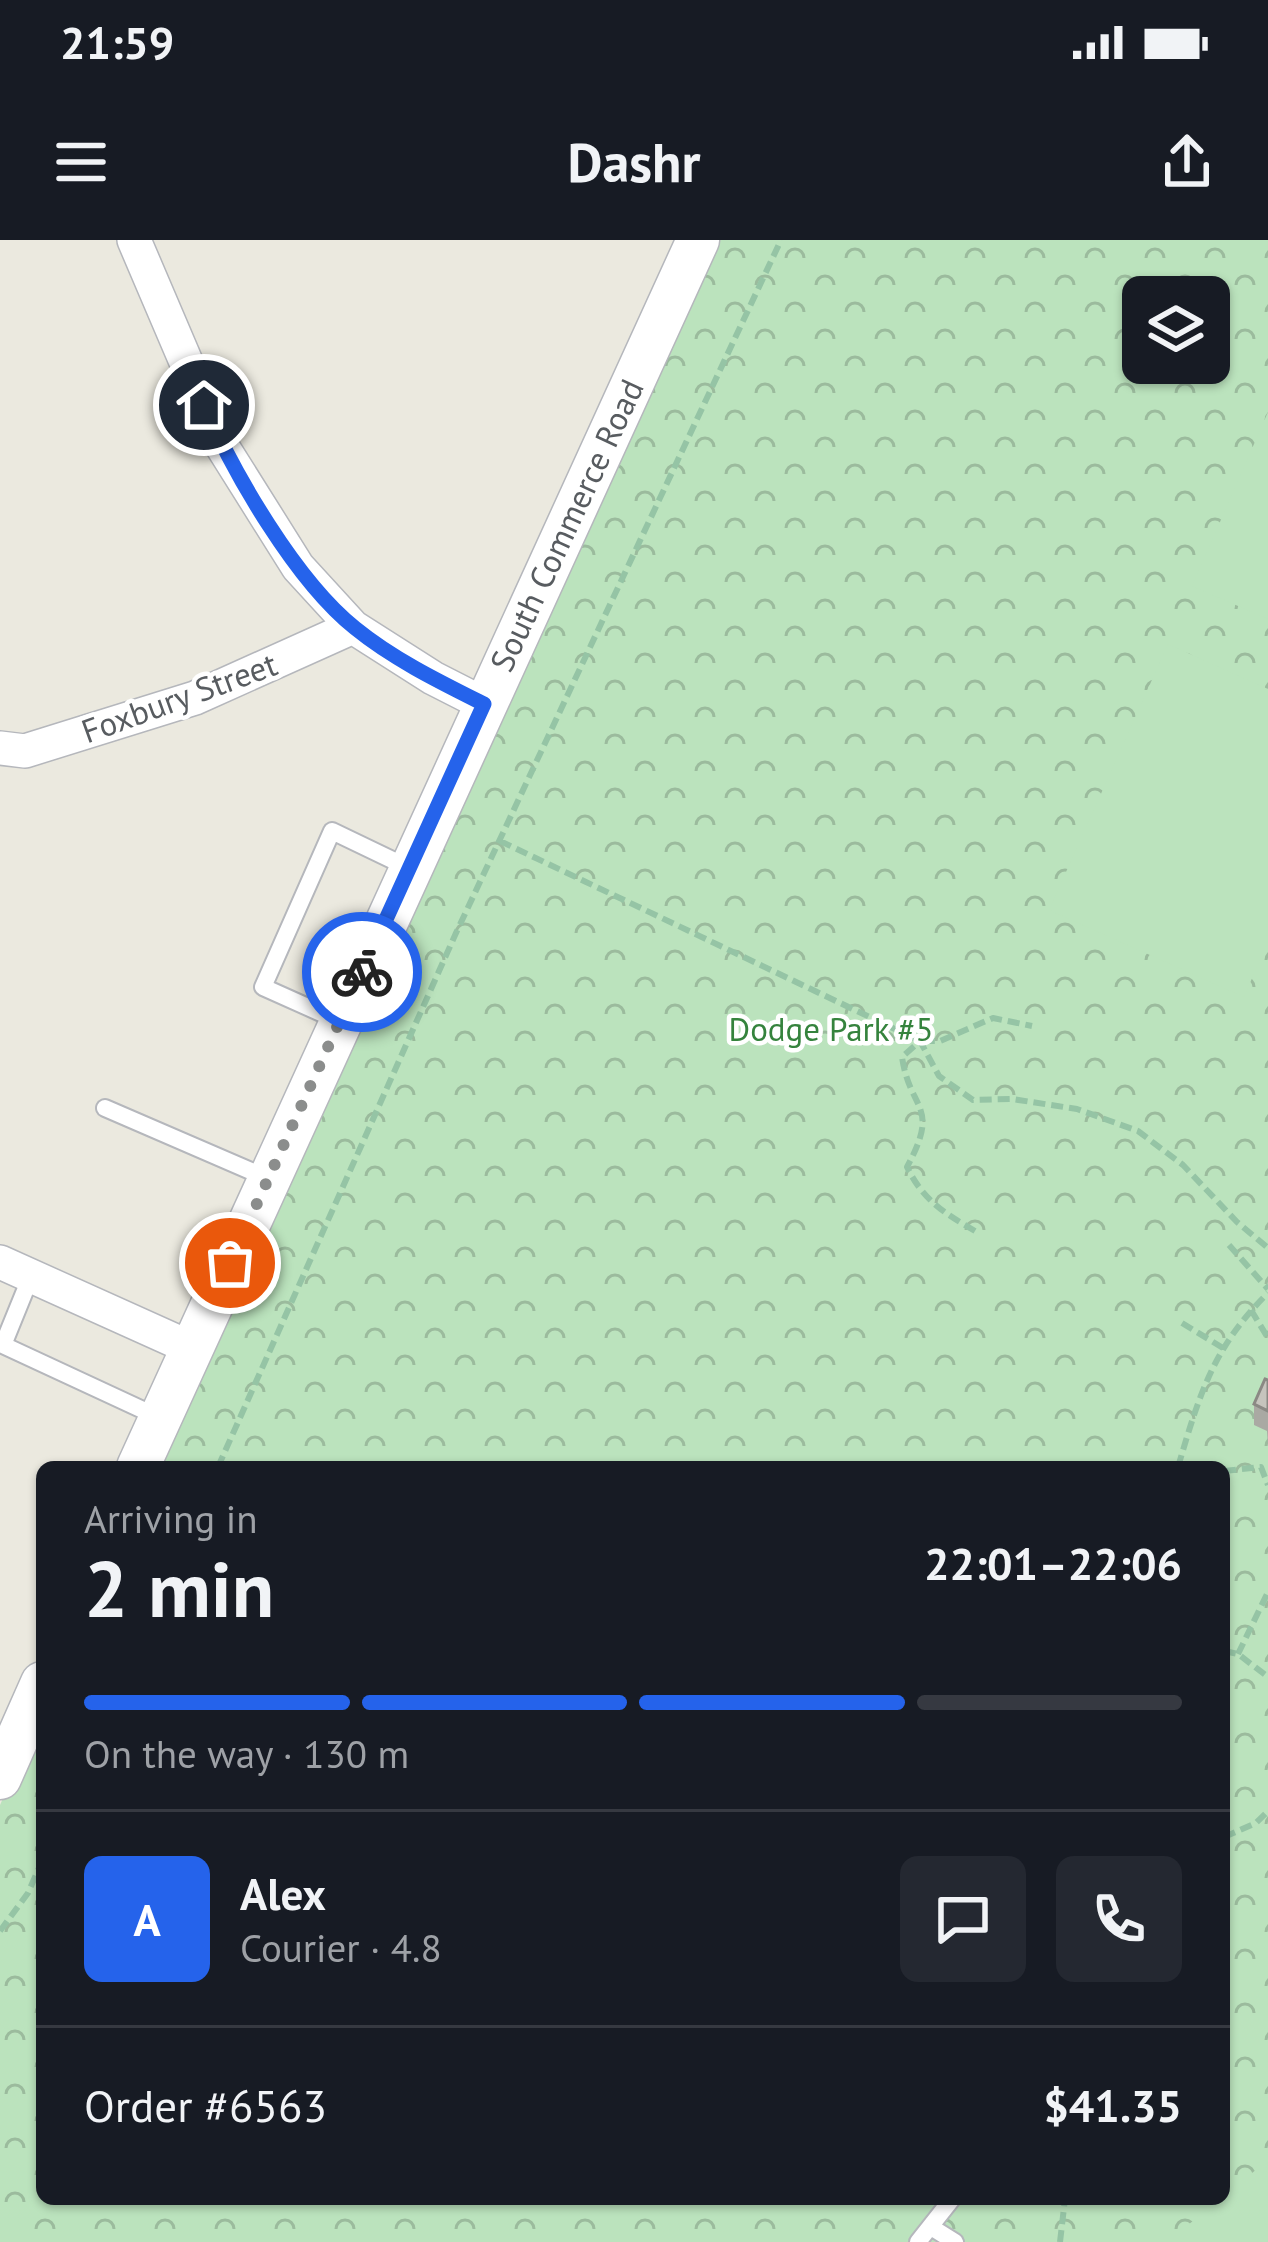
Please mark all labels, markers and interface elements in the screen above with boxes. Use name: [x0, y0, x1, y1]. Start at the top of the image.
text: 21:59: [60, 13, 174, 71]
text: Dashr: [568, 127, 700, 197]
icon: menu: [48, 129, 114, 195]
icon: share: [1154, 129, 1220, 195]
map controls: [1122, 276, 1230, 384]
button: layers: [1122, 276, 1230, 384]
pin: [153, 354, 255, 456]
icon: home: [171, 372, 237, 438]
street label: South Commerce Road: [479, 372, 653, 678]
street label: Foxbury Street: [75, 642, 283, 752]
courier: [302, 912, 422, 1032]
icon: bike: [329, 939, 395, 1005]
park label: Dodge Park #5: [729, 1007, 933, 1050]
pin: [179, 1212, 281, 1314]
icon: bag: [197, 1230, 263, 1296]
text: Arriving in: [84, 1493, 258, 1544]
text: 22:01–22:06: [924, 1534, 1182, 1592]
text: 2 min: [84, 1538, 274, 1639]
text: On the way · 130 m: [84, 1728, 409, 1779]
button: chat: [900, 1856, 1026, 1982]
button: phone: [1056, 1856, 1182, 1982]
text: Alex: [240, 1864, 326, 1922]
text: A: [133, 1890, 161, 1948]
text: Courier · 4.8: [240, 1922, 442, 1973]
text: Order #6563: [84, 2076, 327, 2134]
text: $41.35: [1043, 2076, 1182, 2134]

